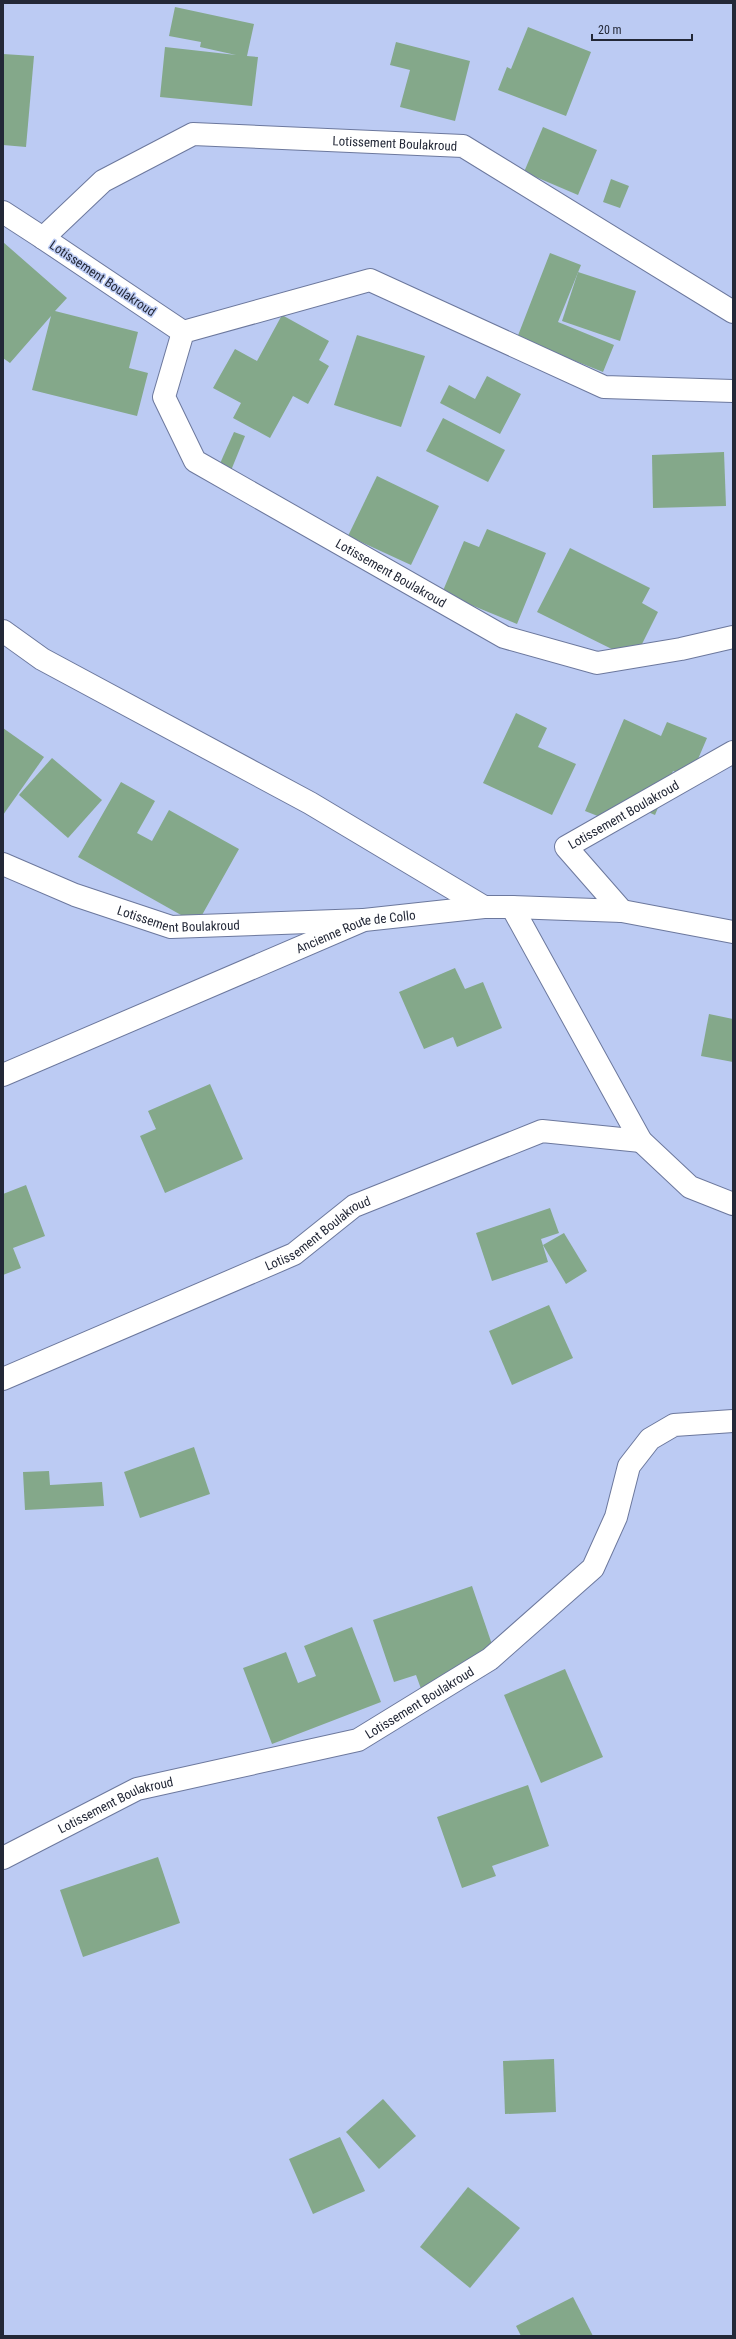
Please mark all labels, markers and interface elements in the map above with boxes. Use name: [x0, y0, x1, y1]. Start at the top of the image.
scale bar: [592, 16, 692, 42]
text: 20 m: [598, 23, 622, 37]
street label: Lotissement Boulakroud: [332, 133, 457, 154]
street label: Lotissement Boulakroud: [47, 237, 159, 319]
street label: Lotissement Boulakroud: [333, 536, 449, 611]
street label: Lotissement Boulakroud: [566, 777, 681, 852]
street label: Lotissement Boulakroud: [115, 903, 240, 935]
street label: Ancienne Route de Collo: [294, 907, 416, 956]
street label: Lotissement Boulakroud: [263, 1193, 373, 1274]
street label: Lotissement Boulakroud: [362, 1664, 477, 1742]
street label: Lotissement Boulakroud: [55, 1774, 174, 1836]

